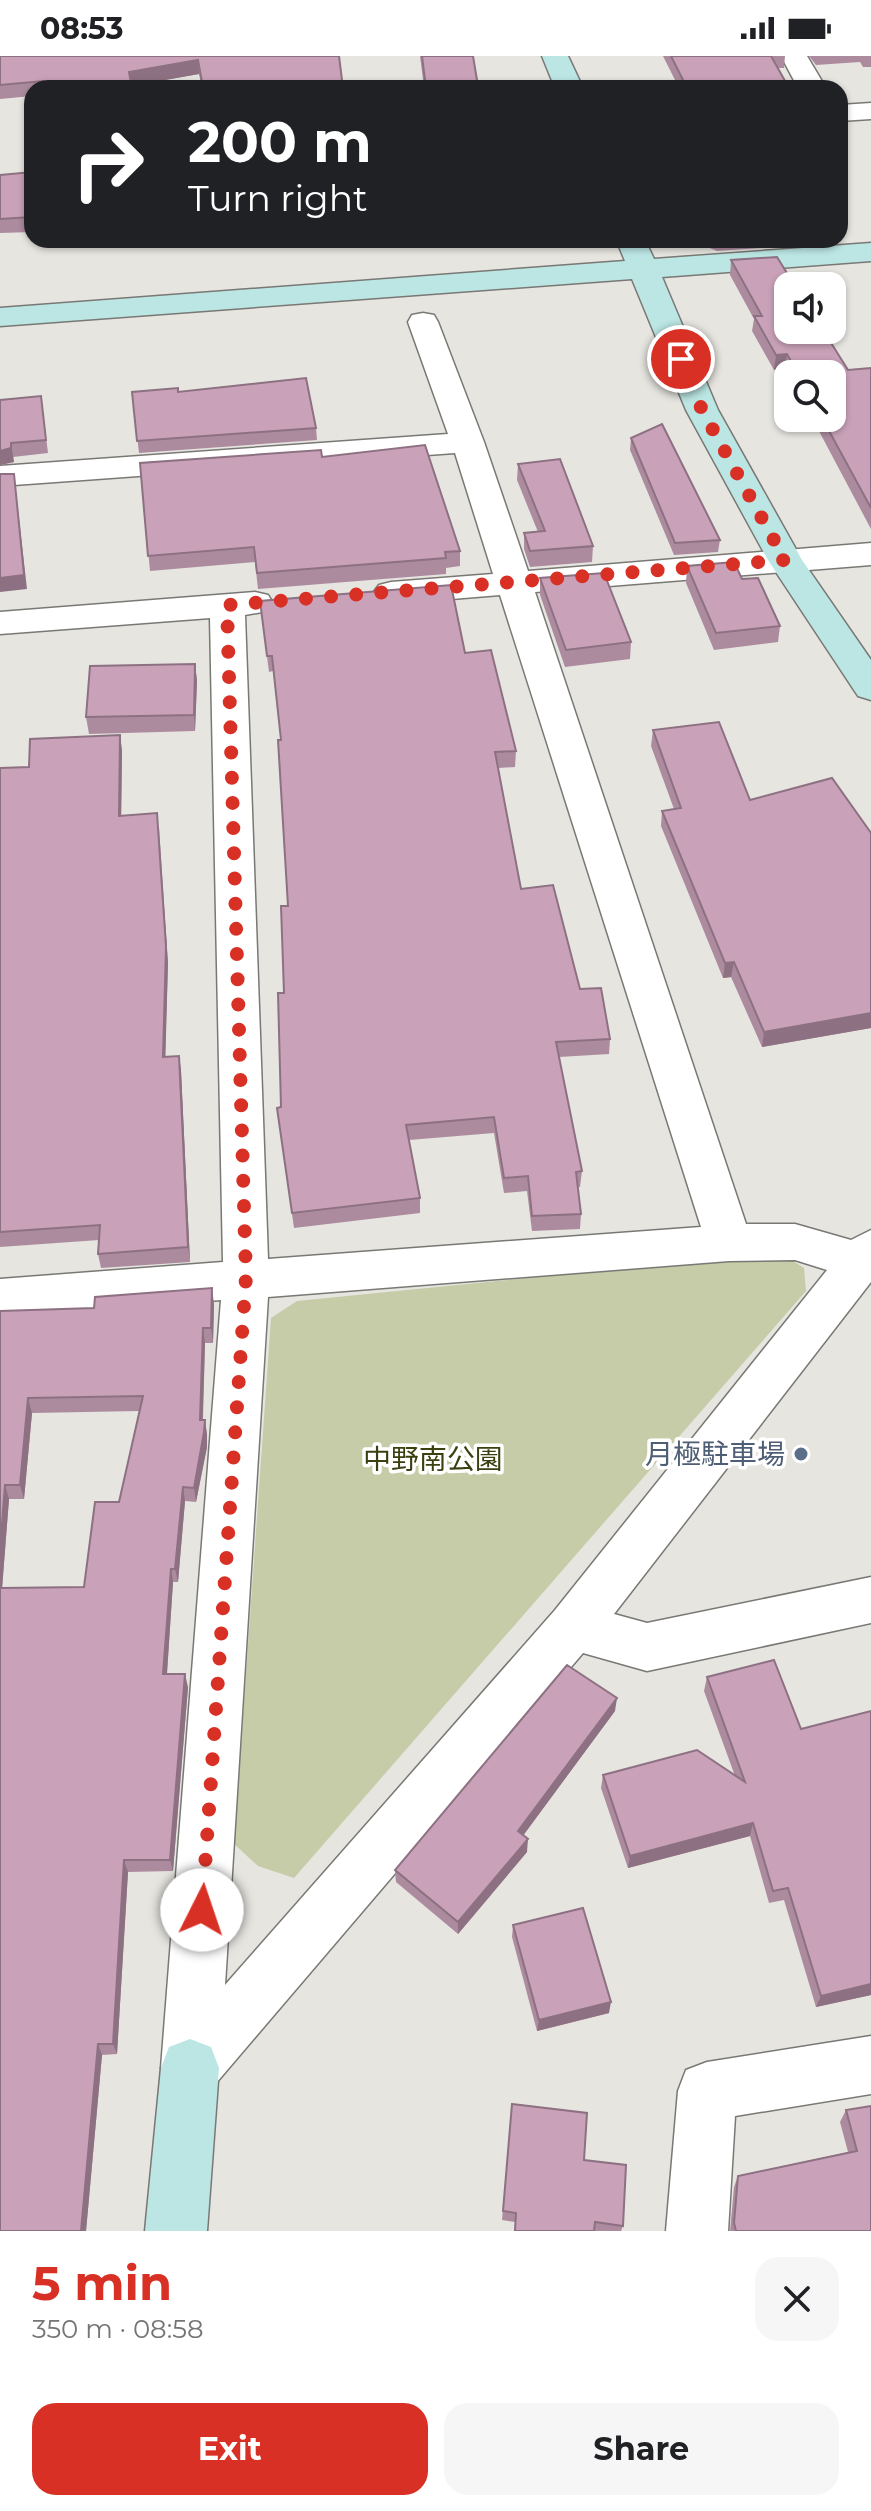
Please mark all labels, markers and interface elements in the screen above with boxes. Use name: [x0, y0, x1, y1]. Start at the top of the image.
text: 08:53: [40, 10, 124, 47]
text: 200 m: [188, 108, 372, 176]
icon: right: [56, 112, 160, 216]
text: Turn right: [188, 176, 368, 220]
map controls: [774, 272, 846, 432]
button: sound: [774, 272, 846, 344]
pin: [647, 325, 715, 393]
icon: arrive: [659, 337, 703, 381]
button: search: [774, 360, 846, 432]
place label: 月極駐車場: [645, 1437, 785, 1471]
park label: 中野南公園: [363, 1442, 503, 1476]
marker: 月極駐車場: [792, 1445, 810, 1463]
position arrow: [160, 1868, 244, 1952]
text: 5 min: [32, 2254, 172, 2312]
button: close: [755, 2257, 839, 2341]
text: 350 m · 08:58: [32, 2313, 204, 2345]
button: Exit: [32, 2403, 428, 2495]
button: Share: [444, 2403, 839, 2495]

